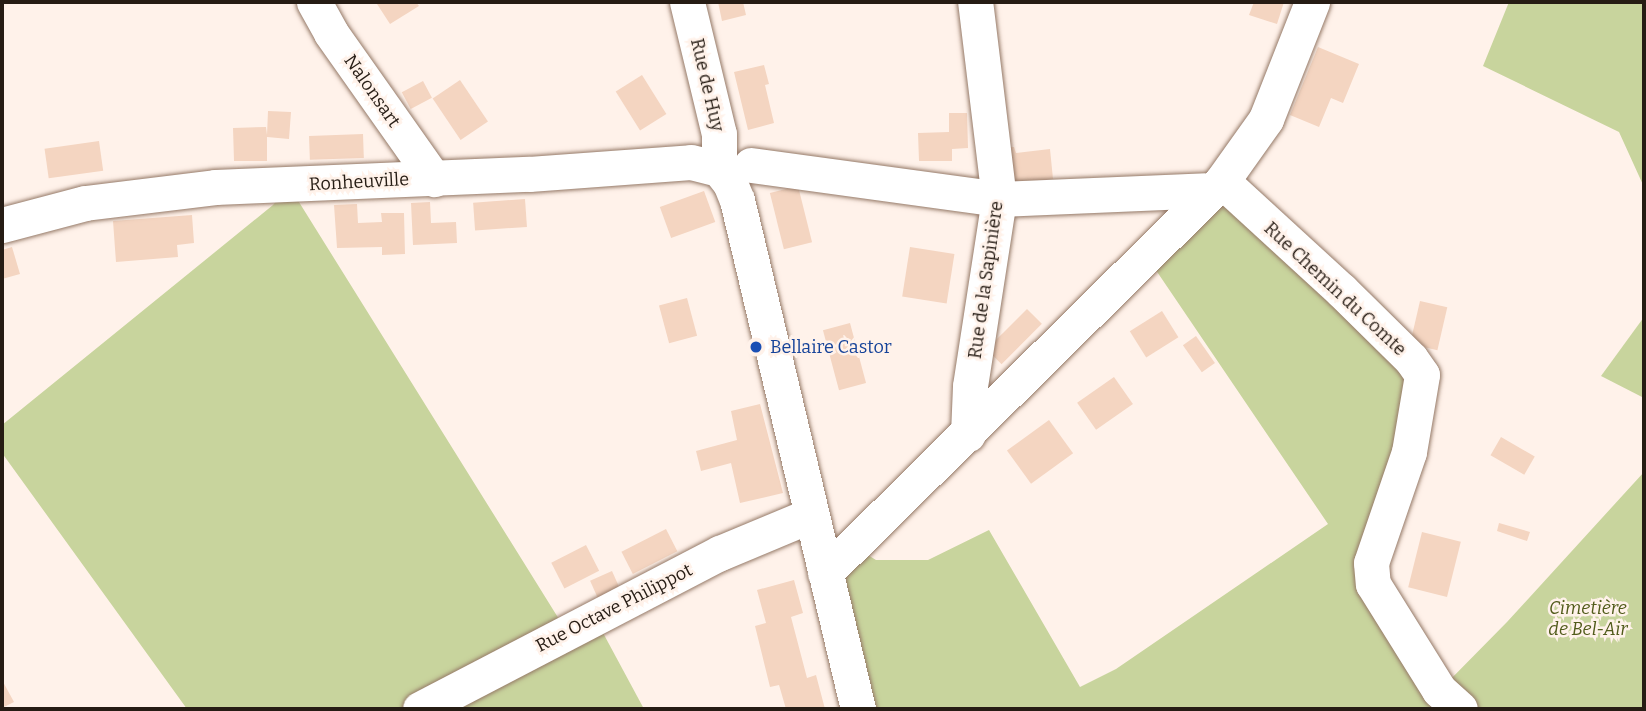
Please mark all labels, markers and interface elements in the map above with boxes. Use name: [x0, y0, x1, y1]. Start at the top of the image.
street label: Rue de Huy: [686, 36, 728, 134]
street label: Nalonsart: [339, 51, 405, 131]
street label: Ronheuville: [308, 169, 410, 195]
street label: Rue de la Sapinière: [964, 200, 1008, 360]
street label: Rue Chemin du Comte: [1260, 218, 1410, 360]
place label: Bellaire Castor: [770, 336, 892, 358]
marker: Bellaire Castor: [748, 339, 764, 355]
street label: Rue Octave Philippot: [532, 559, 696, 657]
park label: Cimetière de Bel-Air: [1548, 598, 1628, 640]

